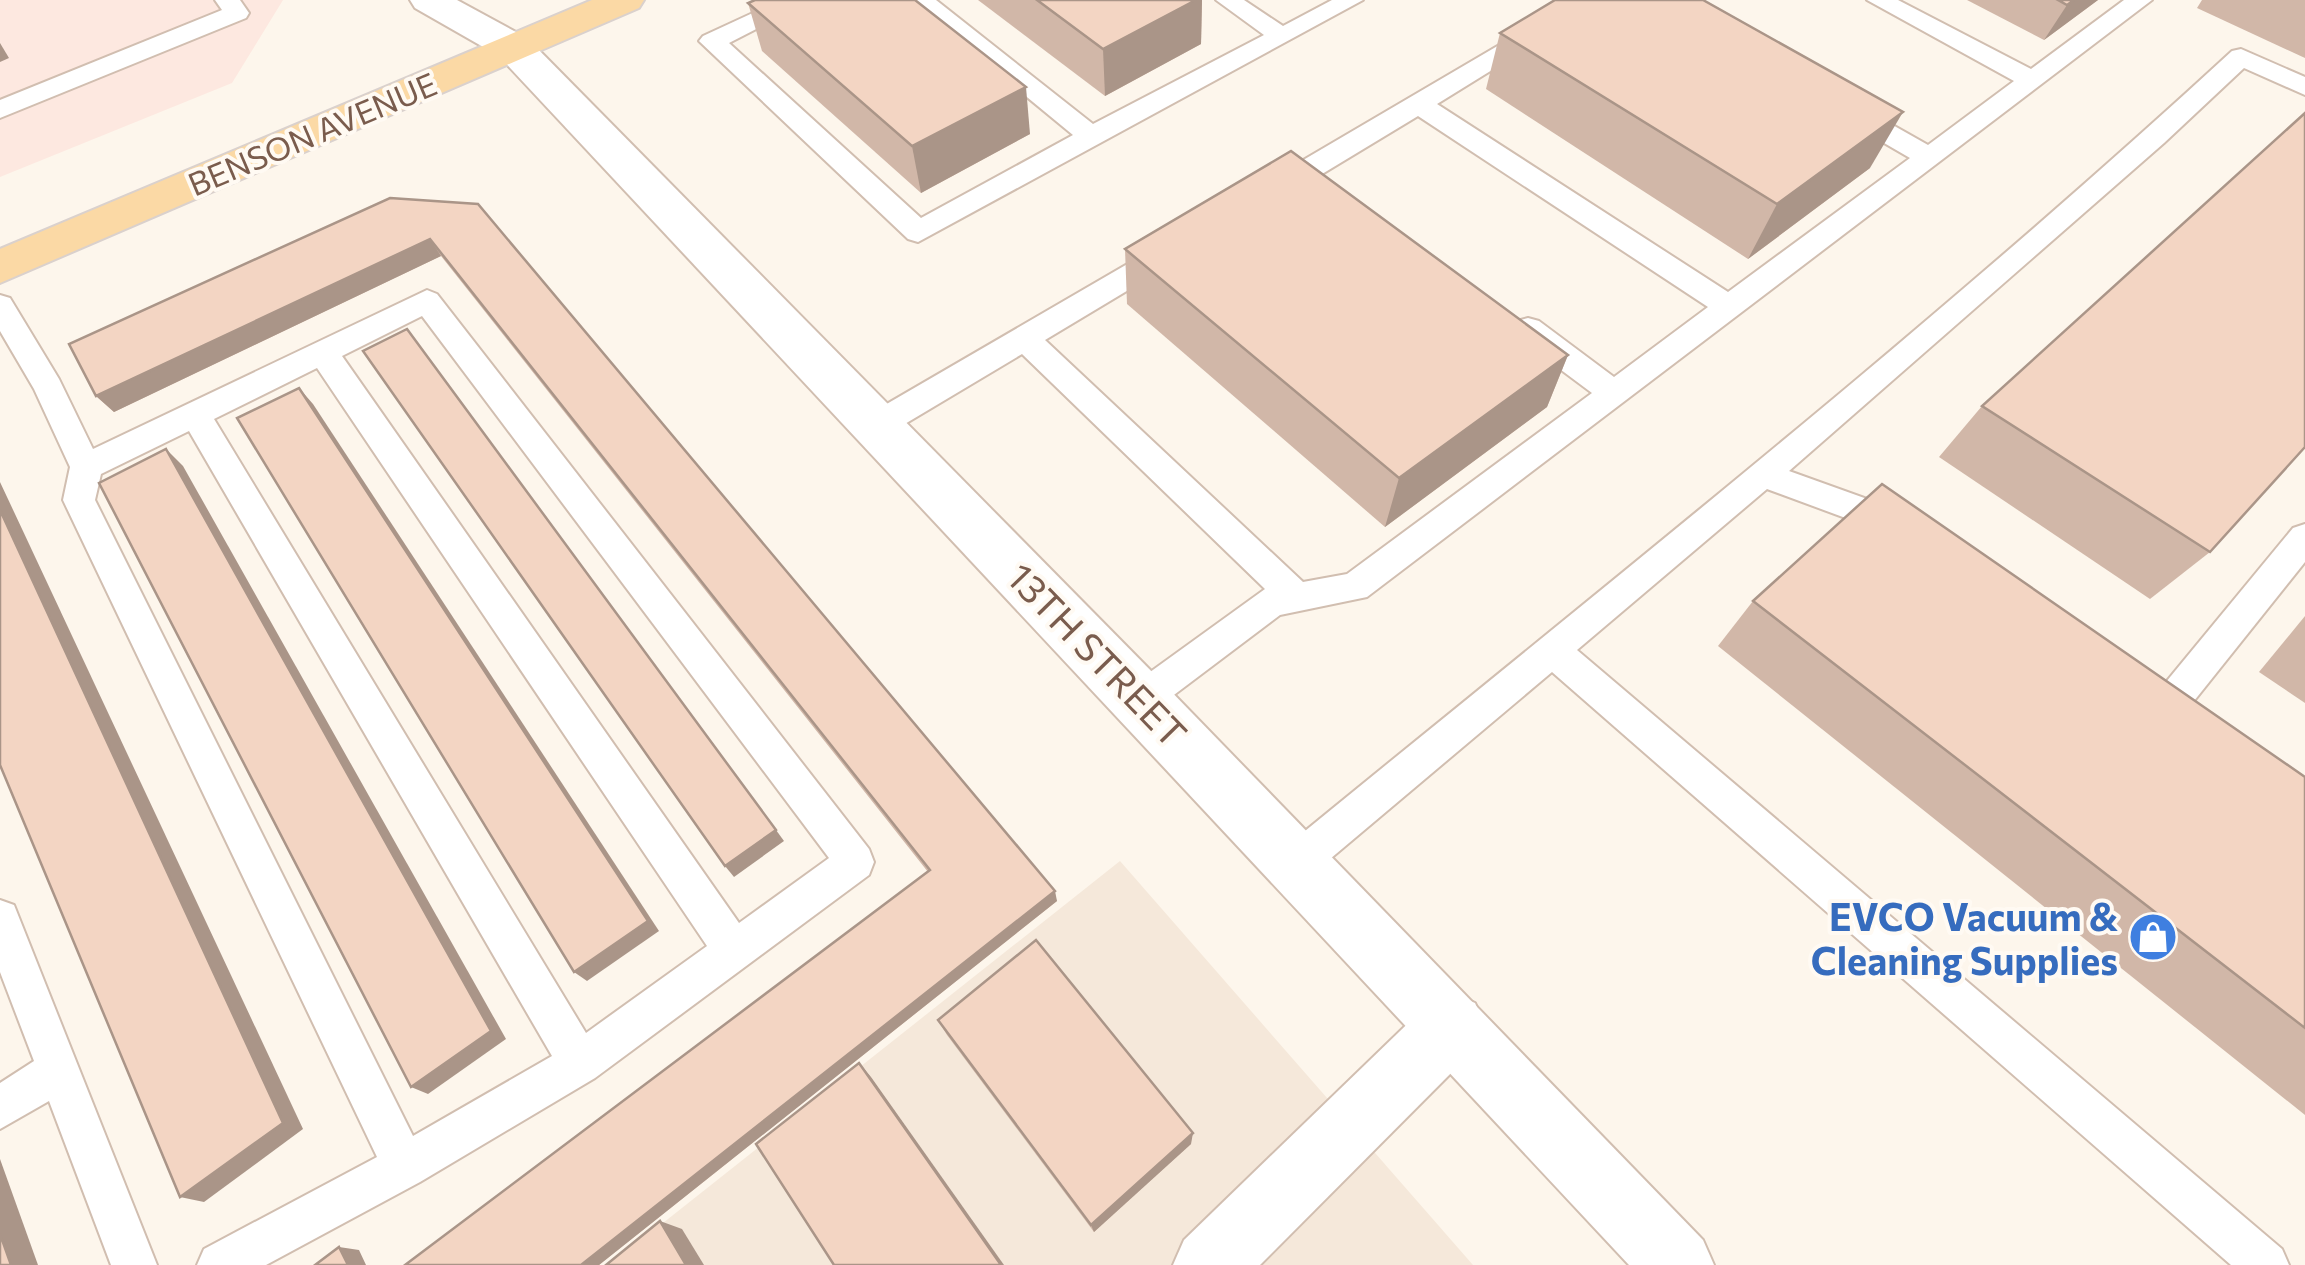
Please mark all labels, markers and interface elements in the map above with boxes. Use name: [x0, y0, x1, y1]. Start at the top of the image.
street label: BENSON AVENUE: [182, 63, 442, 203]
street label: 13TH STREET: [998, 552, 1198, 756]
place label: EVCO Vacuum & Cleaning Supplies: [1811, 892, 2118, 983]
shop icon: EVCO Vacuum & Cleaning Supplies: [2127, 911, 2179, 963]

